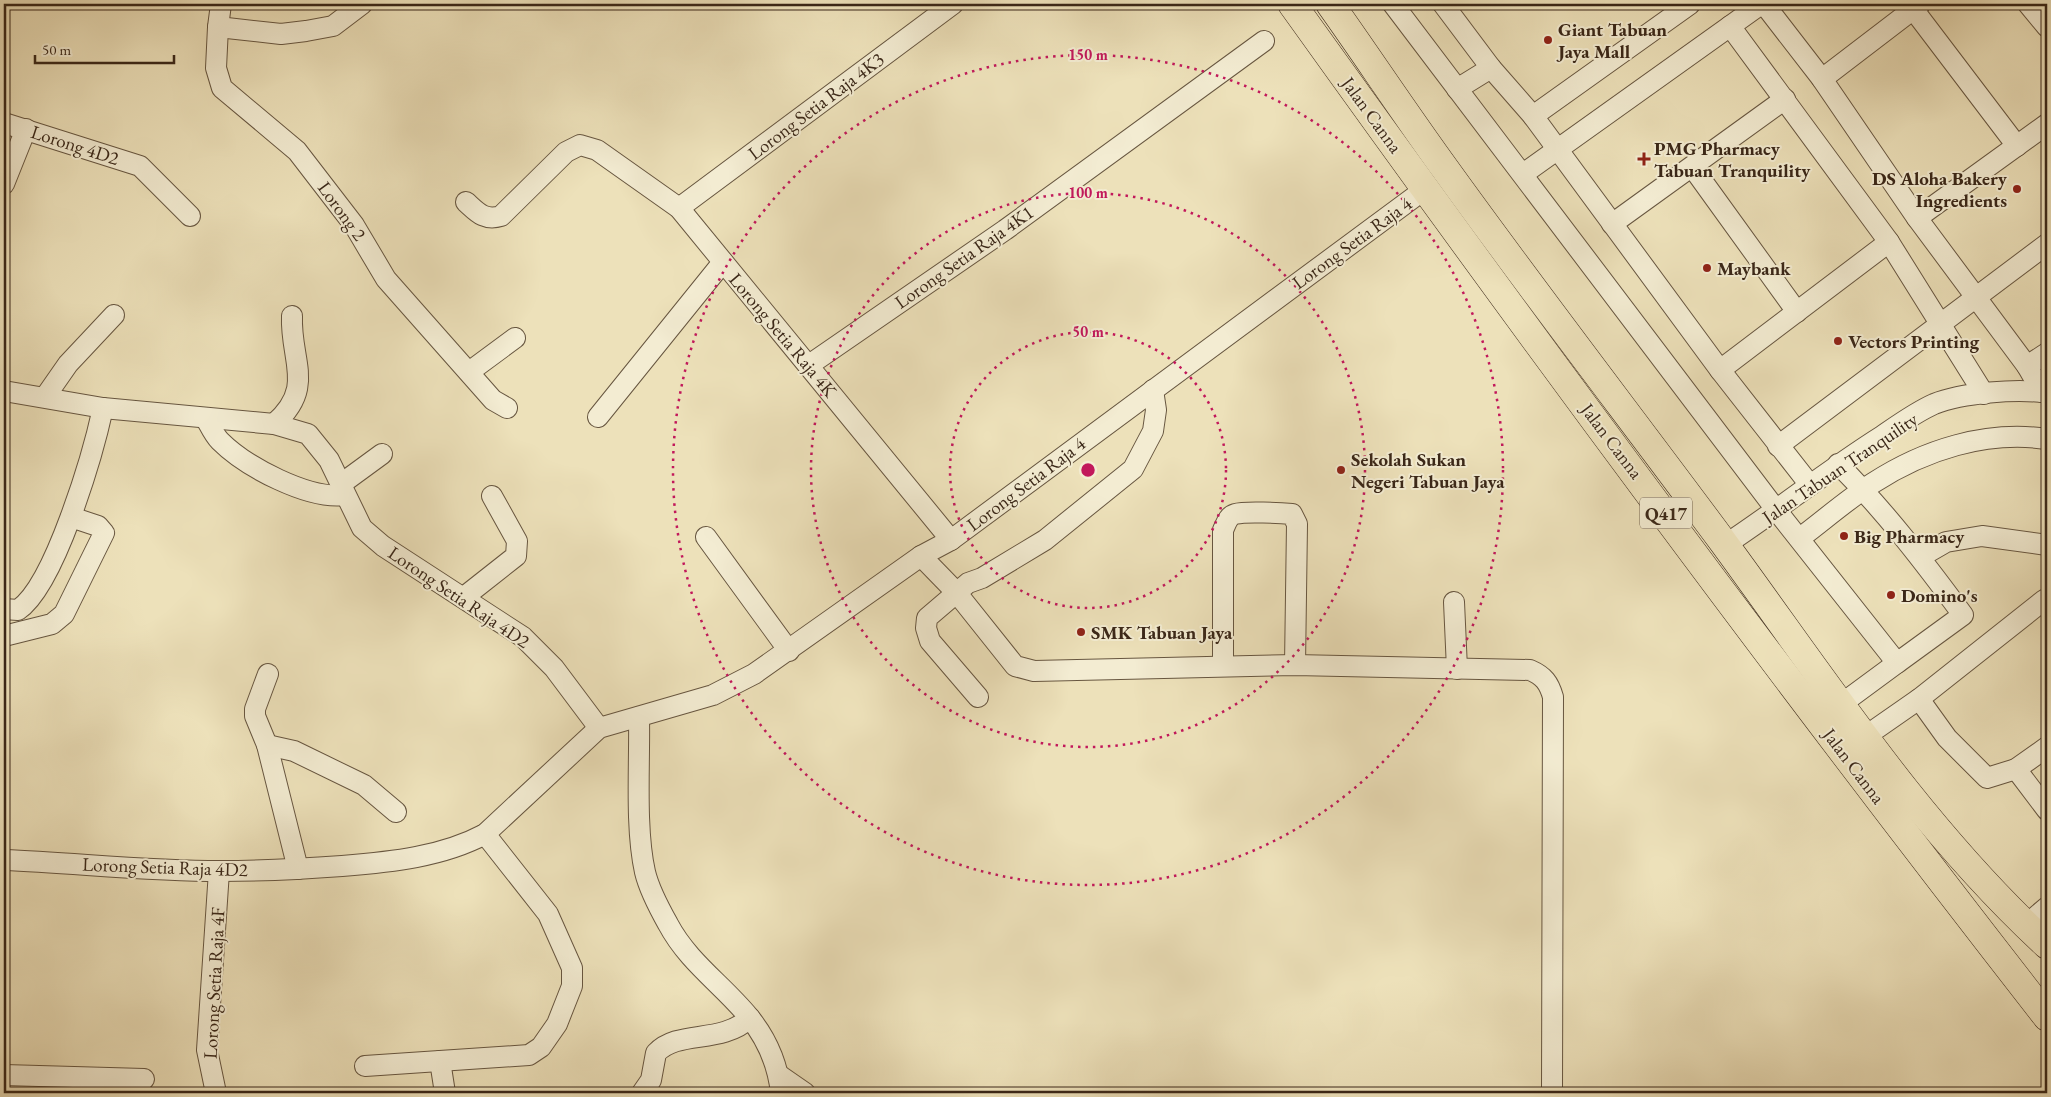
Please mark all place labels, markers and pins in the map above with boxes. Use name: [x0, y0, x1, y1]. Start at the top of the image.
place label: Giant Tabuan Jaya Mall: [1556, 17, 1667, 64]
marker: Giant Tabuan Jaya Mall: [1542, 34, 1554, 46]
place label: PMG Pharmacy Tabuan Tranquility: [1654, 136, 1811, 183]
marker: PMG Pharmacy Tabuan Tranquility: [1638, 153, 1650, 165]
place label: DS Aloha Bakery Ingredients: [1872, 166, 2008, 213]
marker: DS Aloha Bakery Ingredients: [2011, 183, 2023, 195]
place label: Maybank: [1717, 256, 1791, 281]
marker: Maybank: [1701, 262, 1713, 274]
place label: Vectors Printing: [1848, 329, 1980, 354]
marker: Vectors Printing: [1832, 335, 1844, 347]
place label: Sekolah Sukan Negeri Tabuan Jaya: [1351, 447, 1505, 494]
centre of rings: [1079, 461, 1097, 479]
marker: Sekolah Sukan Negeri Tabuan Jaya: [1335, 464, 1347, 476]
place label: Big Pharmacy: [1854, 524, 1965, 549]
marker: Big Pharmacy: [1838, 530, 1850, 542]
place label: Domino's: [1901, 583, 1978, 608]
marker: Domino's: [1885, 589, 1897, 601]
place label: SMK Tabuan Jaya: [1091, 620, 1233, 645]
marker: SMK Tabuan Jaya: [1075, 626, 1087, 638]

